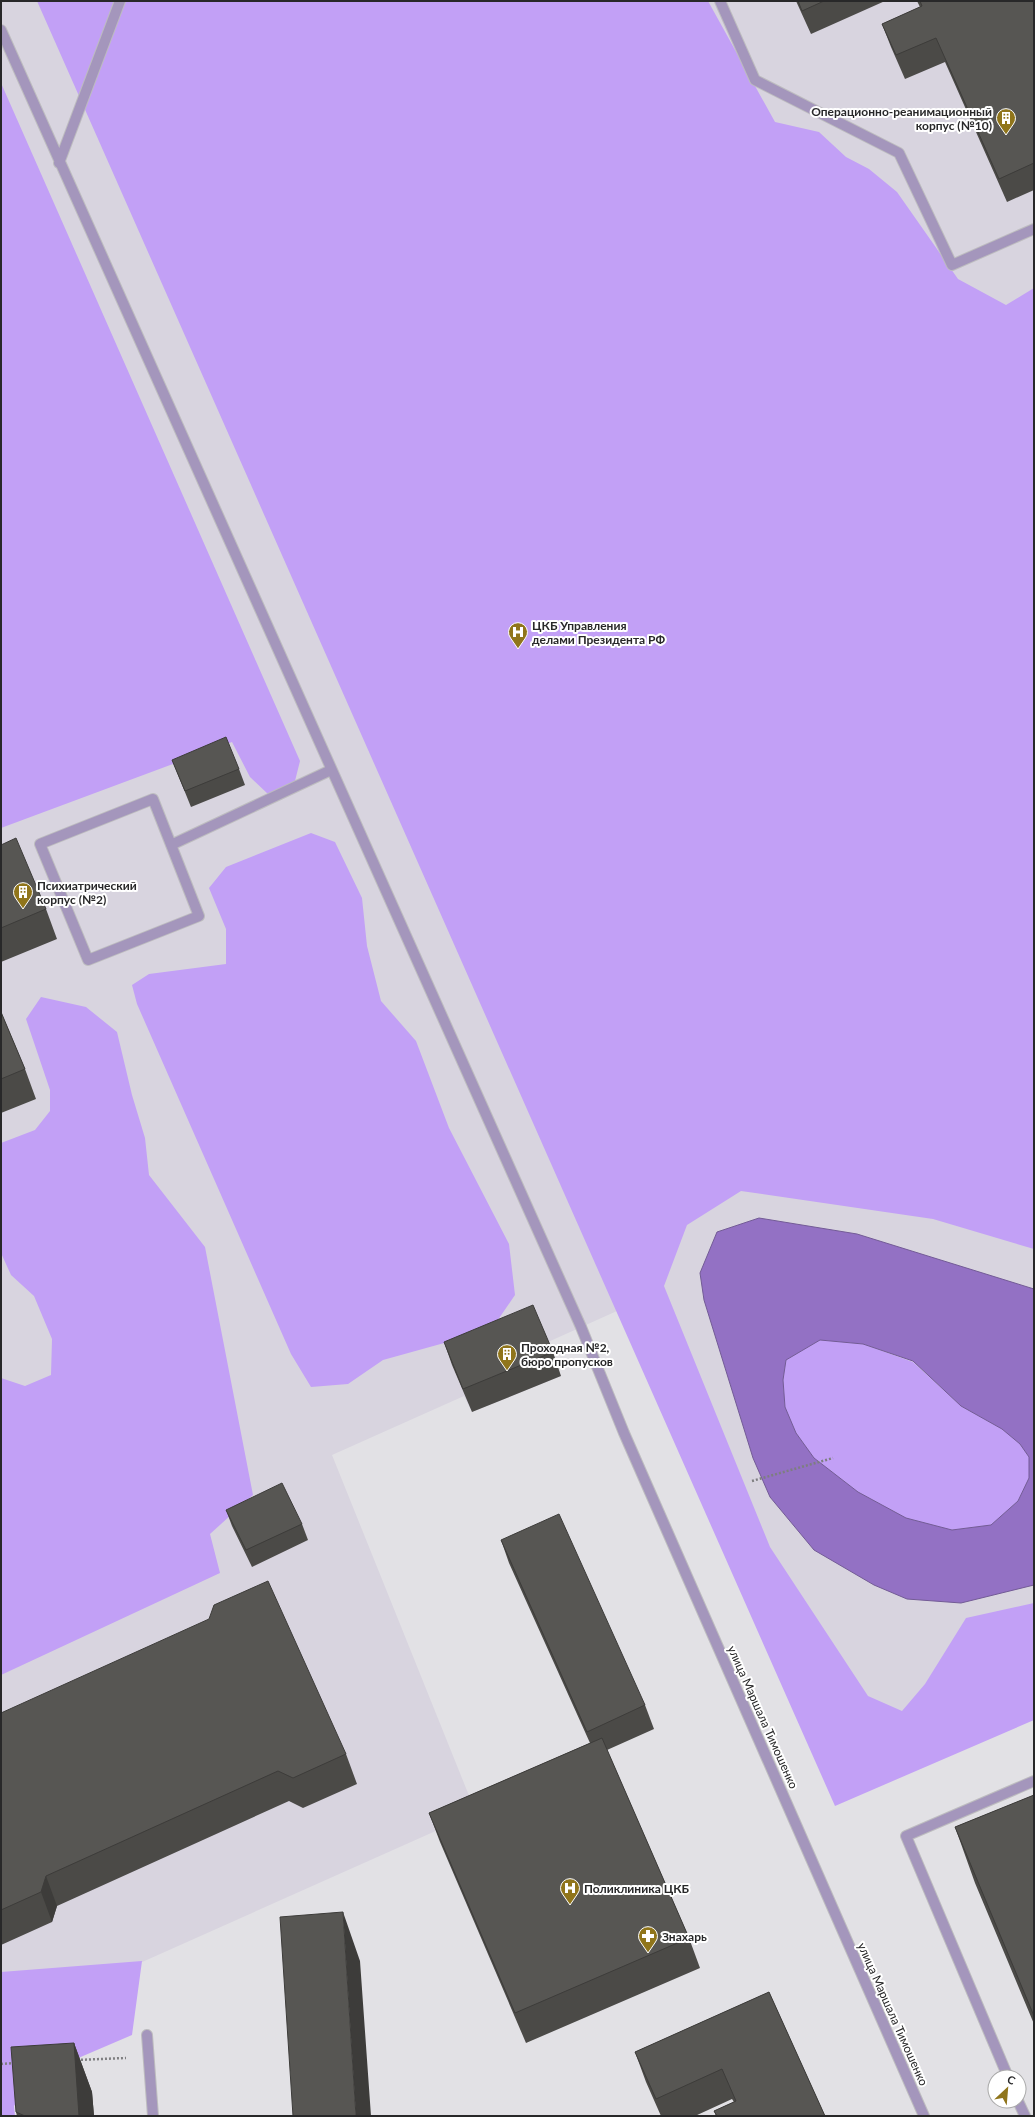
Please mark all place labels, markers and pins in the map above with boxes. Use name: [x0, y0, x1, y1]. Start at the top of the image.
place label: Операционно-реанимационный корпус (№10): [811, 104, 992, 133]
building icon: Операционно-реанимационный корпус (№10): [995, 107, 1017, 135]
place label: ЦКБ Управления делами Президента РФ: [532, 618, 665, 647]
hospital icon: ЦКБ Управления делами Президента РФ: [507, 621, 529, 649]
place label: Психиатрический корпус (№2): [37, 878, 137, 907]
building icon: Психиатрический корпус (№2): [12, 881, 34, 909]
place label: Проходная №2, бюро пропусков: [521, 1340, 613, 1369]
building icon: Проходная №2, бюро пропусков: [496, 1343, 518, 1371]
hospital icon: Поликлиника ЦКБ: [559, 1877, 581, 1905]
place label: Поликлиника ЦКБ: [584, 1881, 690, 1896]
pharmacy icon: Знахарь: [637, 1925, 659, 1953]
place label: Знахарь: [662, 1929, 707, 1944]

